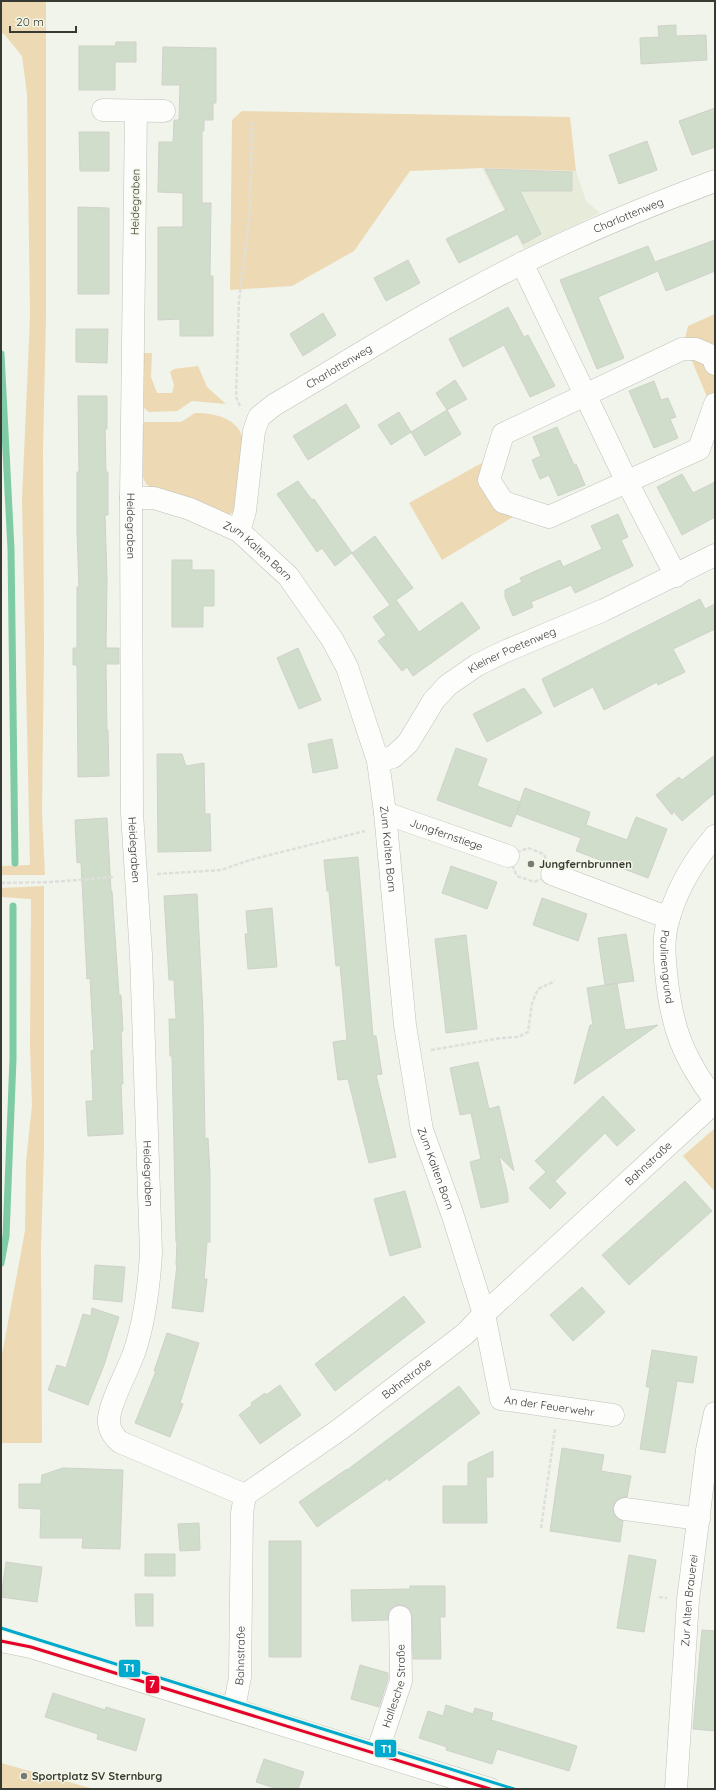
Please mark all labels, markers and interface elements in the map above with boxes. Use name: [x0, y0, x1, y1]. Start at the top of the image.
scale bar: [10, 8, 76, 34]
text: 20 m: [16, 14, 44, 29]
street label: Heidegraben: [127, 169, 143, 235]
street label: Charlottenweg: [591, 194, 666, 236]
street label: Charlottenweg: [303, 341, 375, 392]
street label: Heidegraben: [124, 493, 138, 559]
street label: Zum Kalten Born: [221, 518, 296, 583]
street label: Kleiner Poetenweg: [465, 624, 558, 676]
street label: Zum Kalten Born: [377, 805, 399, 893]
street label: Jungfernstiege: [408, 815, 485, 854]
street label: Heidegraben: [125, 816, 143, 883]
place label: Jungfernbrunnen: [539, 857, 632, 871]
marker: Jungfernbrunnen: [526, 859, 536, 869]
street label: Paulinengrund: [657, 929, 677, 1005]
street label: Zum Kalten Born: [415, 1125, 457, 1211]
street label: Bahnstraße: [622, 1138, 675, 1188]
street label: Heidegraben: [140, 1140, 156, 1207]
street label: Bahnstraße: [379, 1355, 434, 1402]
street label: An der Feuerwehr: [503, 1393, 596, 1419]
street label: Zur Alten Brauerei: [678, 1554, 701, 1647]
street label: Bahnstraße: [232, 1626, 248, 1686]
street label: Hallesche Straße: [379, 1644, 408, 1729]
line badge: T1: [118, 1659, 141, 1678]
text: T1: [123, 1661, 135, 1675]
line badge: 7: [145, 1675, 160, 1694]
text: 7: [149, 1677, 155, 1691]
line badge: T1: [374, 1739, 397, 1758]
text: T1: [380, 1742, 392, 1756]
place label: Sportplatz SV Sternburg: [32, 1769, 162, 1783]
marker: Sportplatz SV Sternburg: [19, 1771, 29, 1781]

